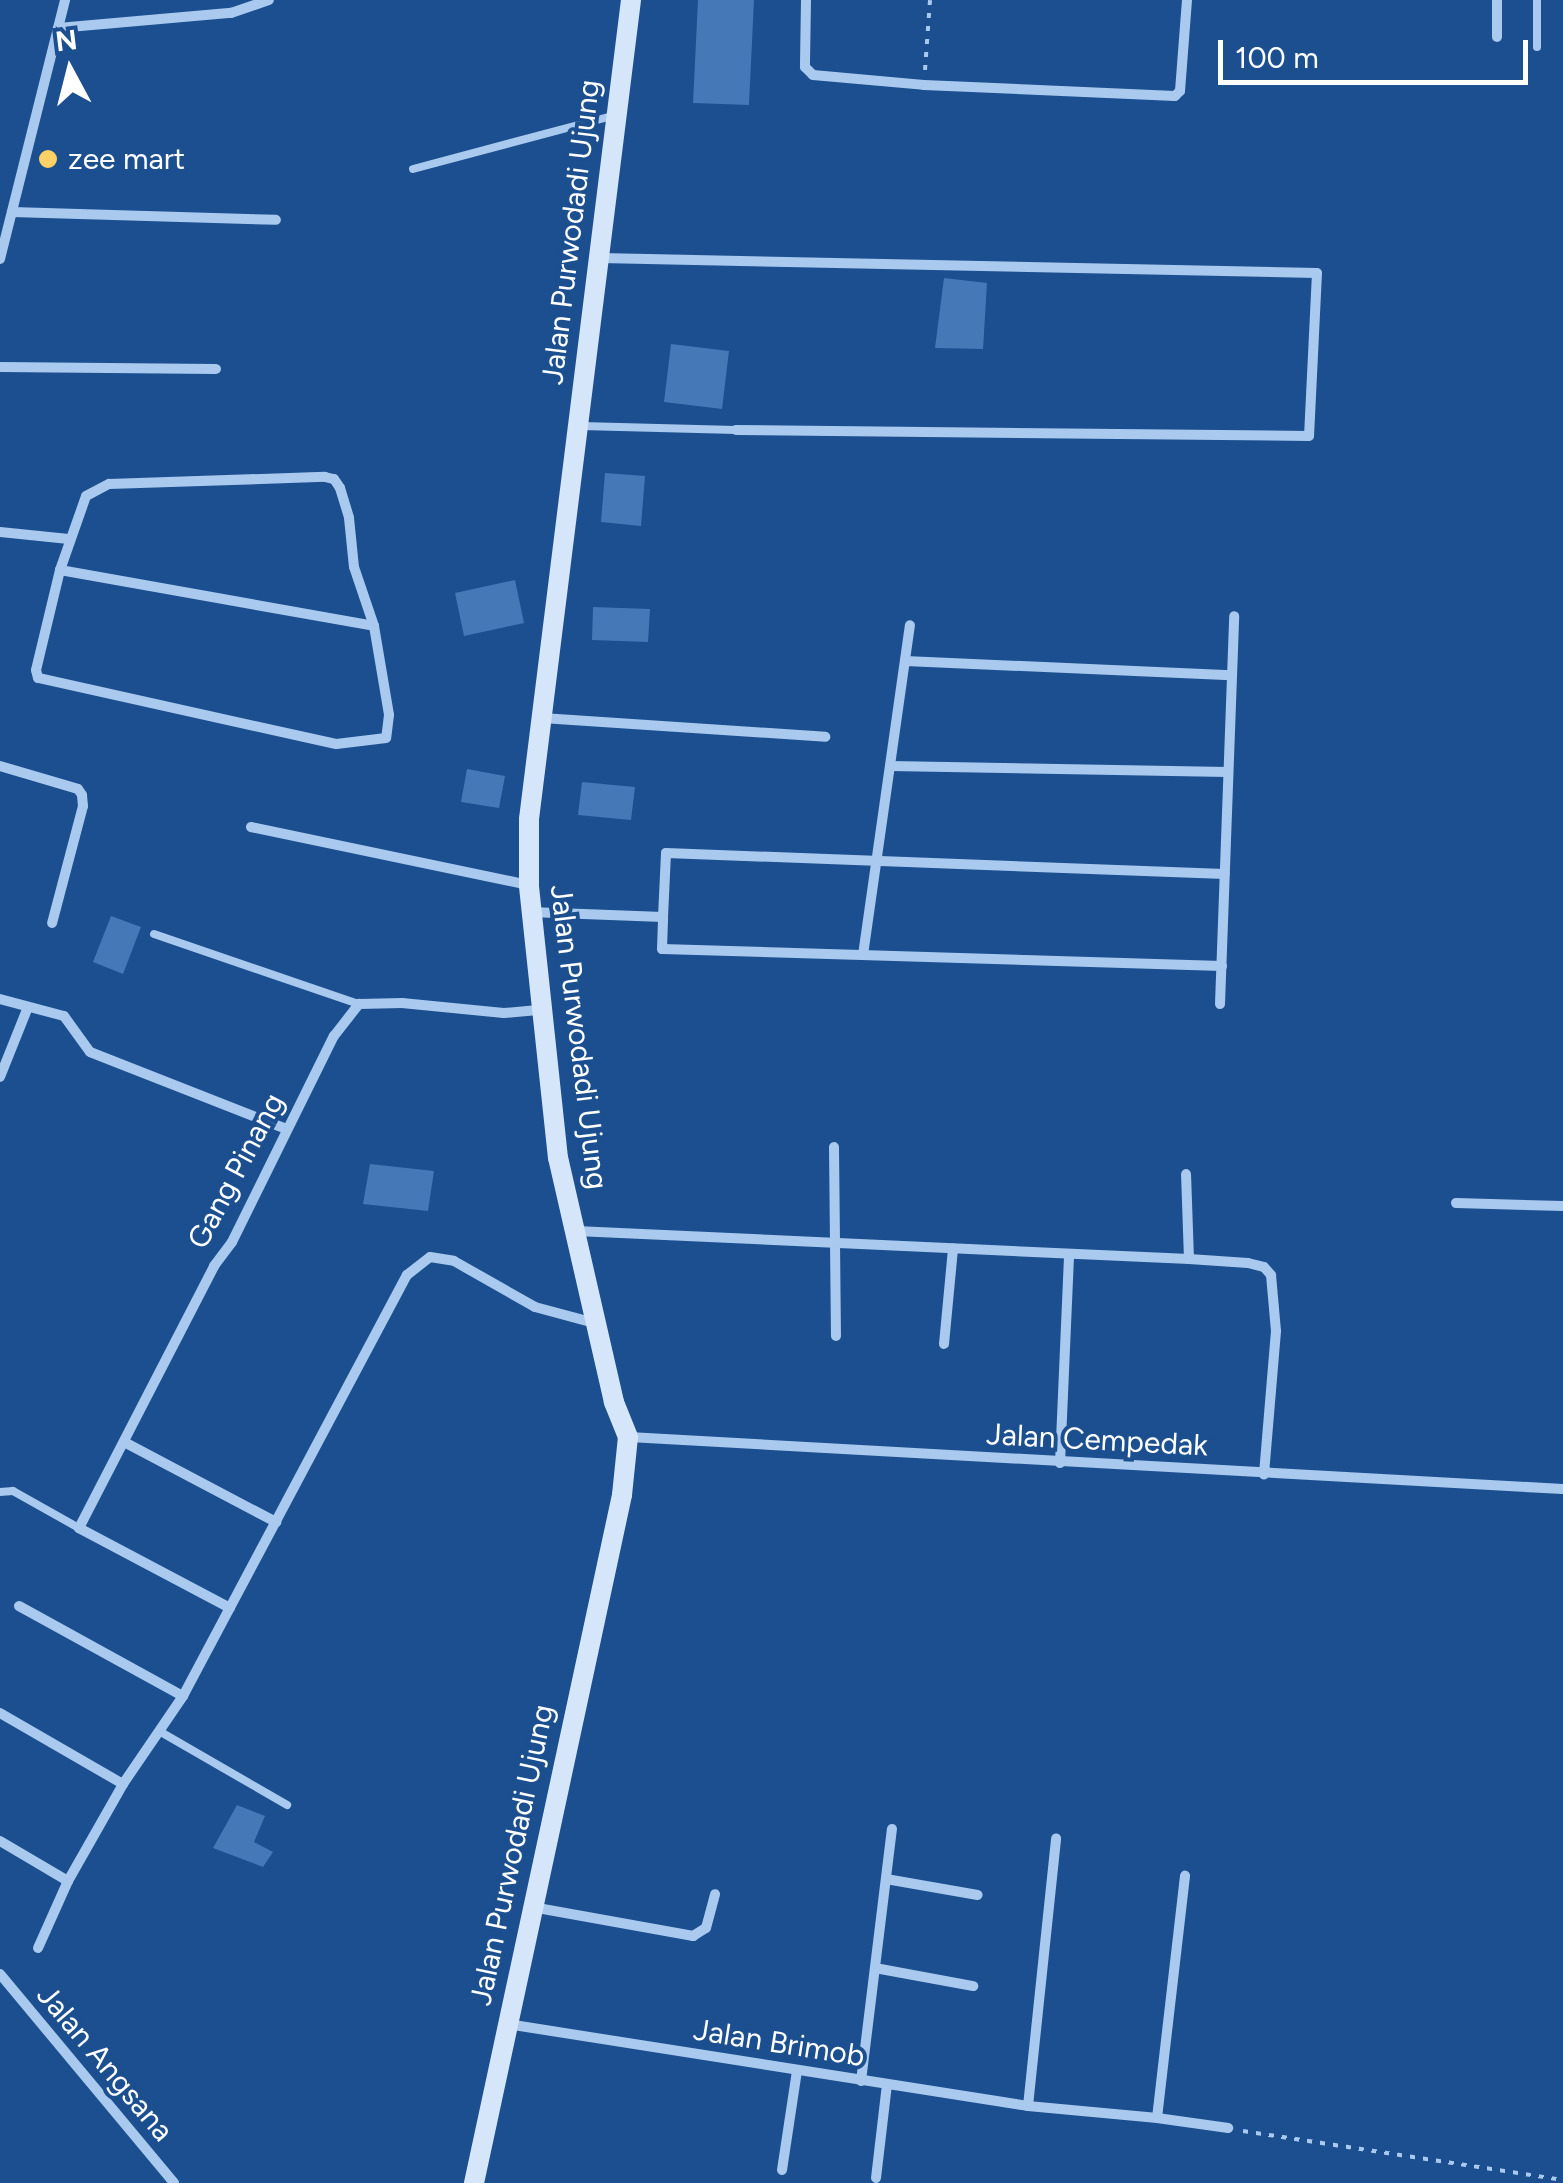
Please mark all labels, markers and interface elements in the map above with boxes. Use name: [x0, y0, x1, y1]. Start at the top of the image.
north arrow: [20, 20, 120, 120]
scale bar: [1223, 20, 1533, 82]
text: N: [54, 22, 79, 58]
text: 100 m: [1235, 39, 1319, 76]
street label: Jalan Purwodadi Ujung: [534, 78, 608, 386]
place label: zee mart: [68, 141, 185, 177]
marker: zee mart: [37, 148, 59, 170]
street label: Jalan Purwodadi Ujung: [542, 883, 616, 1191]
street label: Gang Pinang: [180, 1087, 292, 1255]
street label: Jalan Cempedak: [985, 1416, 1209, 1464]
street label: Jalan Purwodadi Ujung: [463, 1701, 561, 2009]
street label: Jalan Angsana: [29, 1978, 181, 2148]
street label: Jalan Brimob: [691, 2012, 867, 2074]

